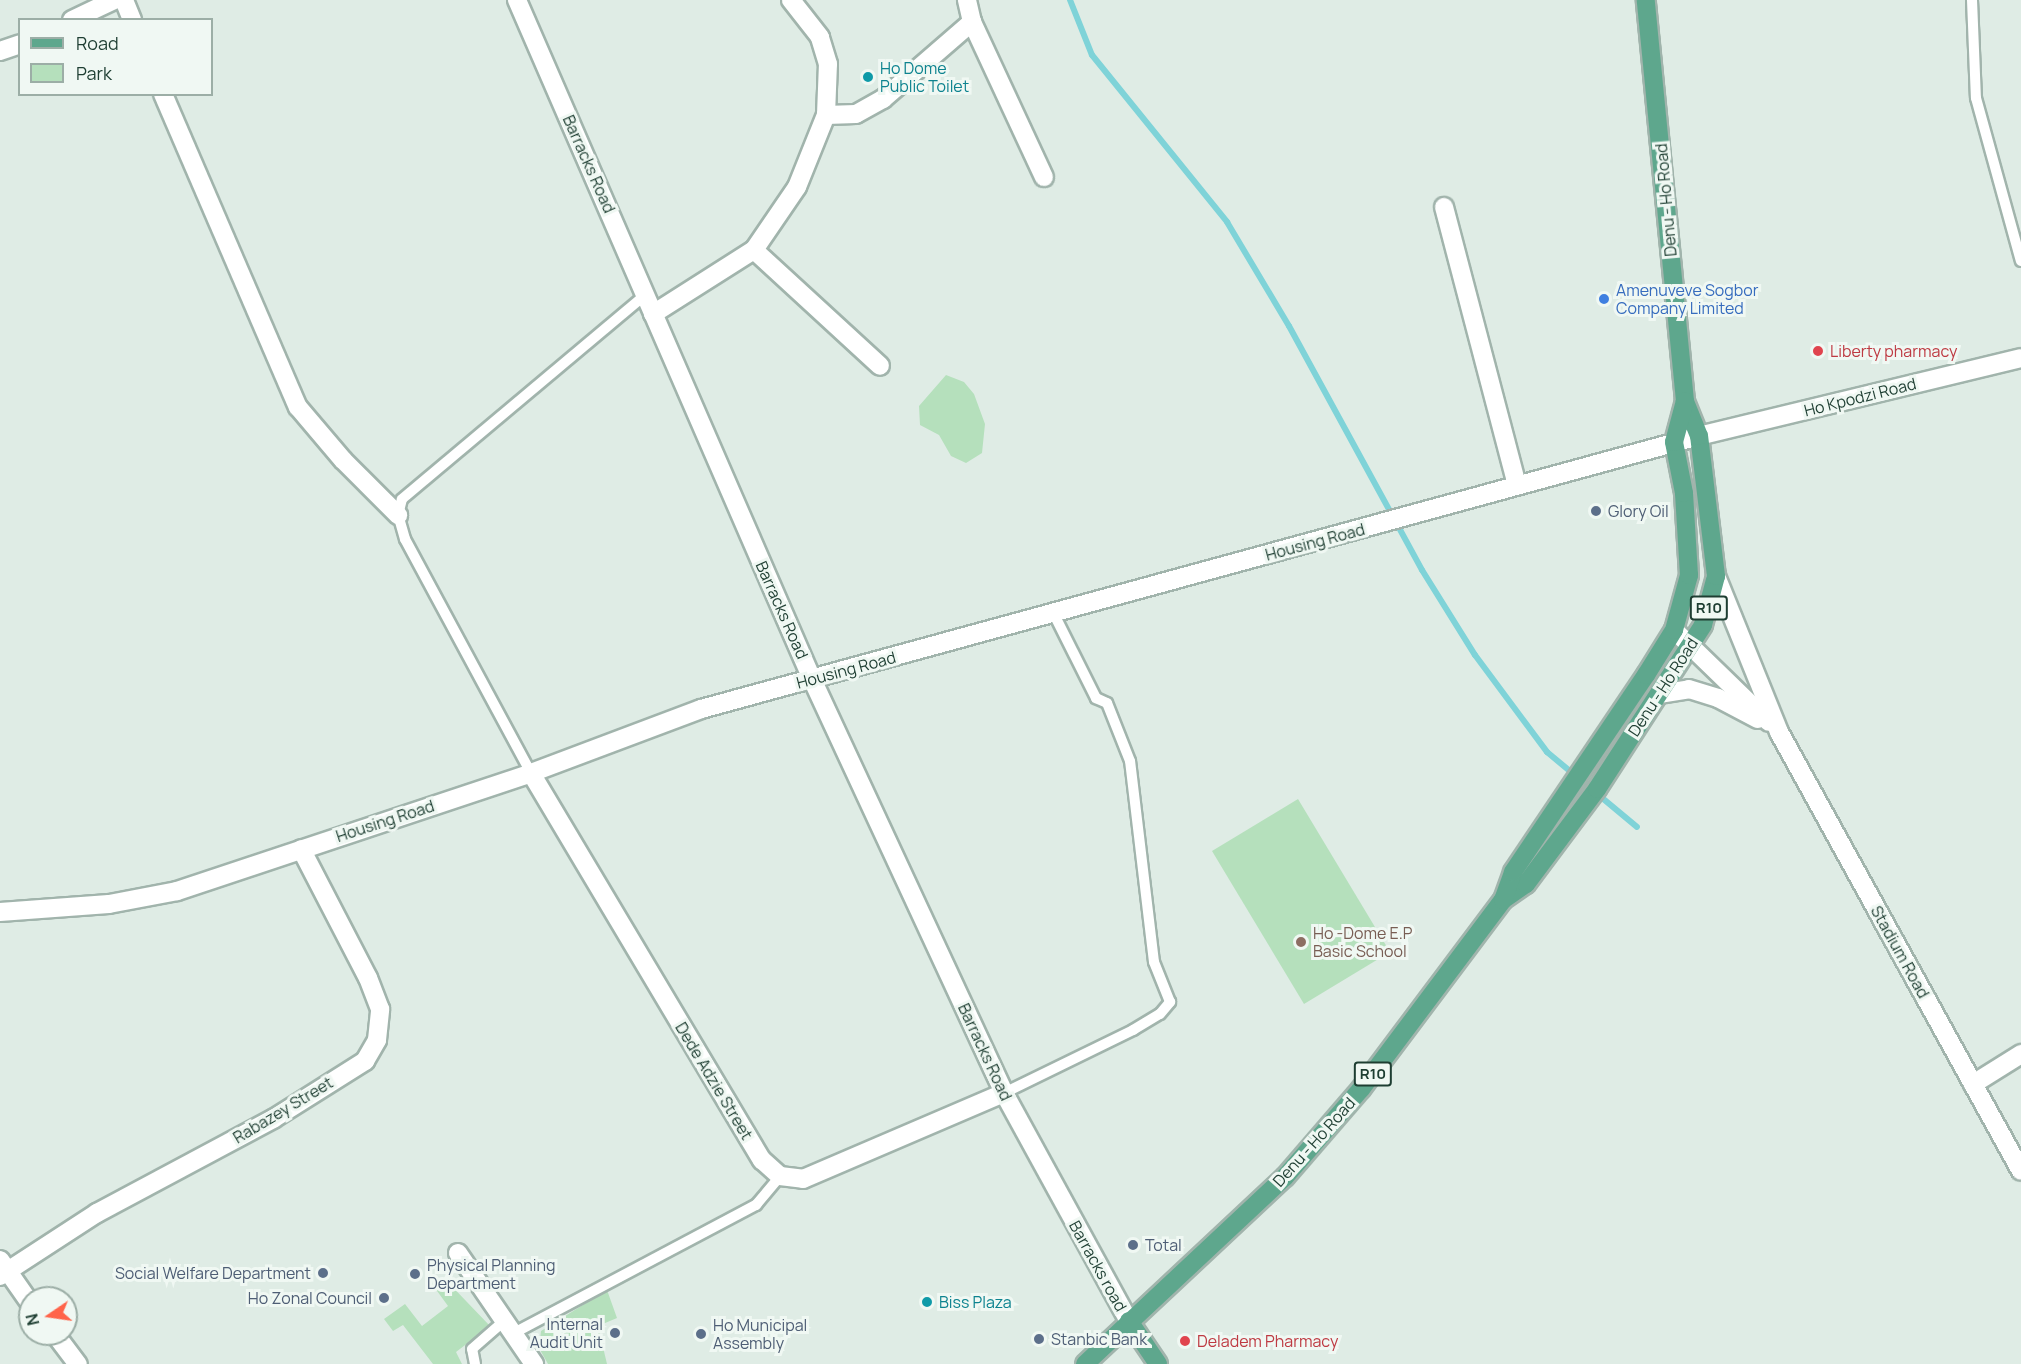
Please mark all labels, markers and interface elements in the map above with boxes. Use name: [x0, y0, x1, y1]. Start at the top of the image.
legend: [18, 18, 213, 96]
text: Road: [76, 31, 119, 55]
place label: Ho Dome Public Toilet: [880, 58, 969, 96]
text: Park: [76, 61, 112, 85]
marker: Ho Dome Public Toilet: [861, 70, 875, 84]
street label: Barracks Road: [559, 112, 619, 216]
street label: Denu - Ho Road: [1651, 143, 1681, 257]
place label: Amenuveve Sogbor Company Limited: [1616, 280, 1758, 318]
marker: Amenuveve Sogbor Company Limited: [1597, 292, 1611, 306]
place label: Liberty pharmacy: [1830, 341, 1957, 361]
marker: Liberty pharmacy: [1811, 344, 1825, 358]
street label: Ho Kpodzi Road: [1802, 374, 1918, 420]
place label: Glory Oil: [1608, 501, 1669, 521]
marker: Glory Oil: [1589, 504, 1603, 518]
street label: Housing Road: [1263, 520, 1367, 564]
street label: Barracks Road: [752, 558, 812, 662]
road number: R10: [1690, 596, 1728, 620]
street label: Denu - Ho Road: [1624, 634, 1702, 740]
street label: Housing Road: [794, 648, 898, 692]
street label: Housing Road: [333, 796, 437, 846]
street label: Stadium Road: [1867, 902, 1933, 1002]
place label: Ho -Dome E.P Basic School: [1313, 923, 1412, 961]
marker: Ho -Dome E.P Basic School: [1294, 935, 1308, 949]
street label: Barracks Road: [954, 1000, 1016, 1104]
street label: Dede Adzie Street: [671, 1019, 757, 1143]
road number: R10: [1354, 1062, 1392, 1086]
street label: Rabazey Street: [230, 1073, 336, 1147]
street label: Denu - Ho Road: [1269, 1093, 1359, 1191]
street label: Barracks road: [1065, 1217, 1131, 1315]
place label: Total: [1145, 1235, 1182, 1255]
marker: Total: [1126, 1238, 1140, 1252]
place label: Physical Planning Department: [427, 1255, 555, 1293]
place label: Social Welfare Department: [115, 1263, 311, 1283]
marker: Social Welfare Department: [316, 1266, 330, 1280]
marker: Physical Planning Department: [408, 1267, 422, 1281]
north arrow: [18, 1286, 78, 1346]
place label: Ho Zonal Council: [248, 1288, 372, 1308]
marker: Ho Zonal Council: [377, 1291, 391, 1305]
place label: Biss Plaza: [939, 1292, 1012, 1312]
marker: Biss Plaza: [920, 1295, 934, 1309]
text: N: [20, 1312, 44, 1328]
place label: Internal Audit Unit: [530, 1314, 603, 1352]
place label: Ho Municipal Assembly: [713, 1315, 807, 1353]
marker: Internal Audit Unit: [608, 1326, 622, 1340]
marker: Ho Municipal Assembly: [694, 1327, 708, 1341]
place label: Stanbic Bank: [1051, 1329, 1147, 1349]
place label: Deladem Pharmacy: [1197, 1331, 1338, 1351]
marker: Stanbic Bank: [1032, 1332, 1046, 1346]
marker: Deladem Pharmacy: [1178, 1334, 1192, 1348]

